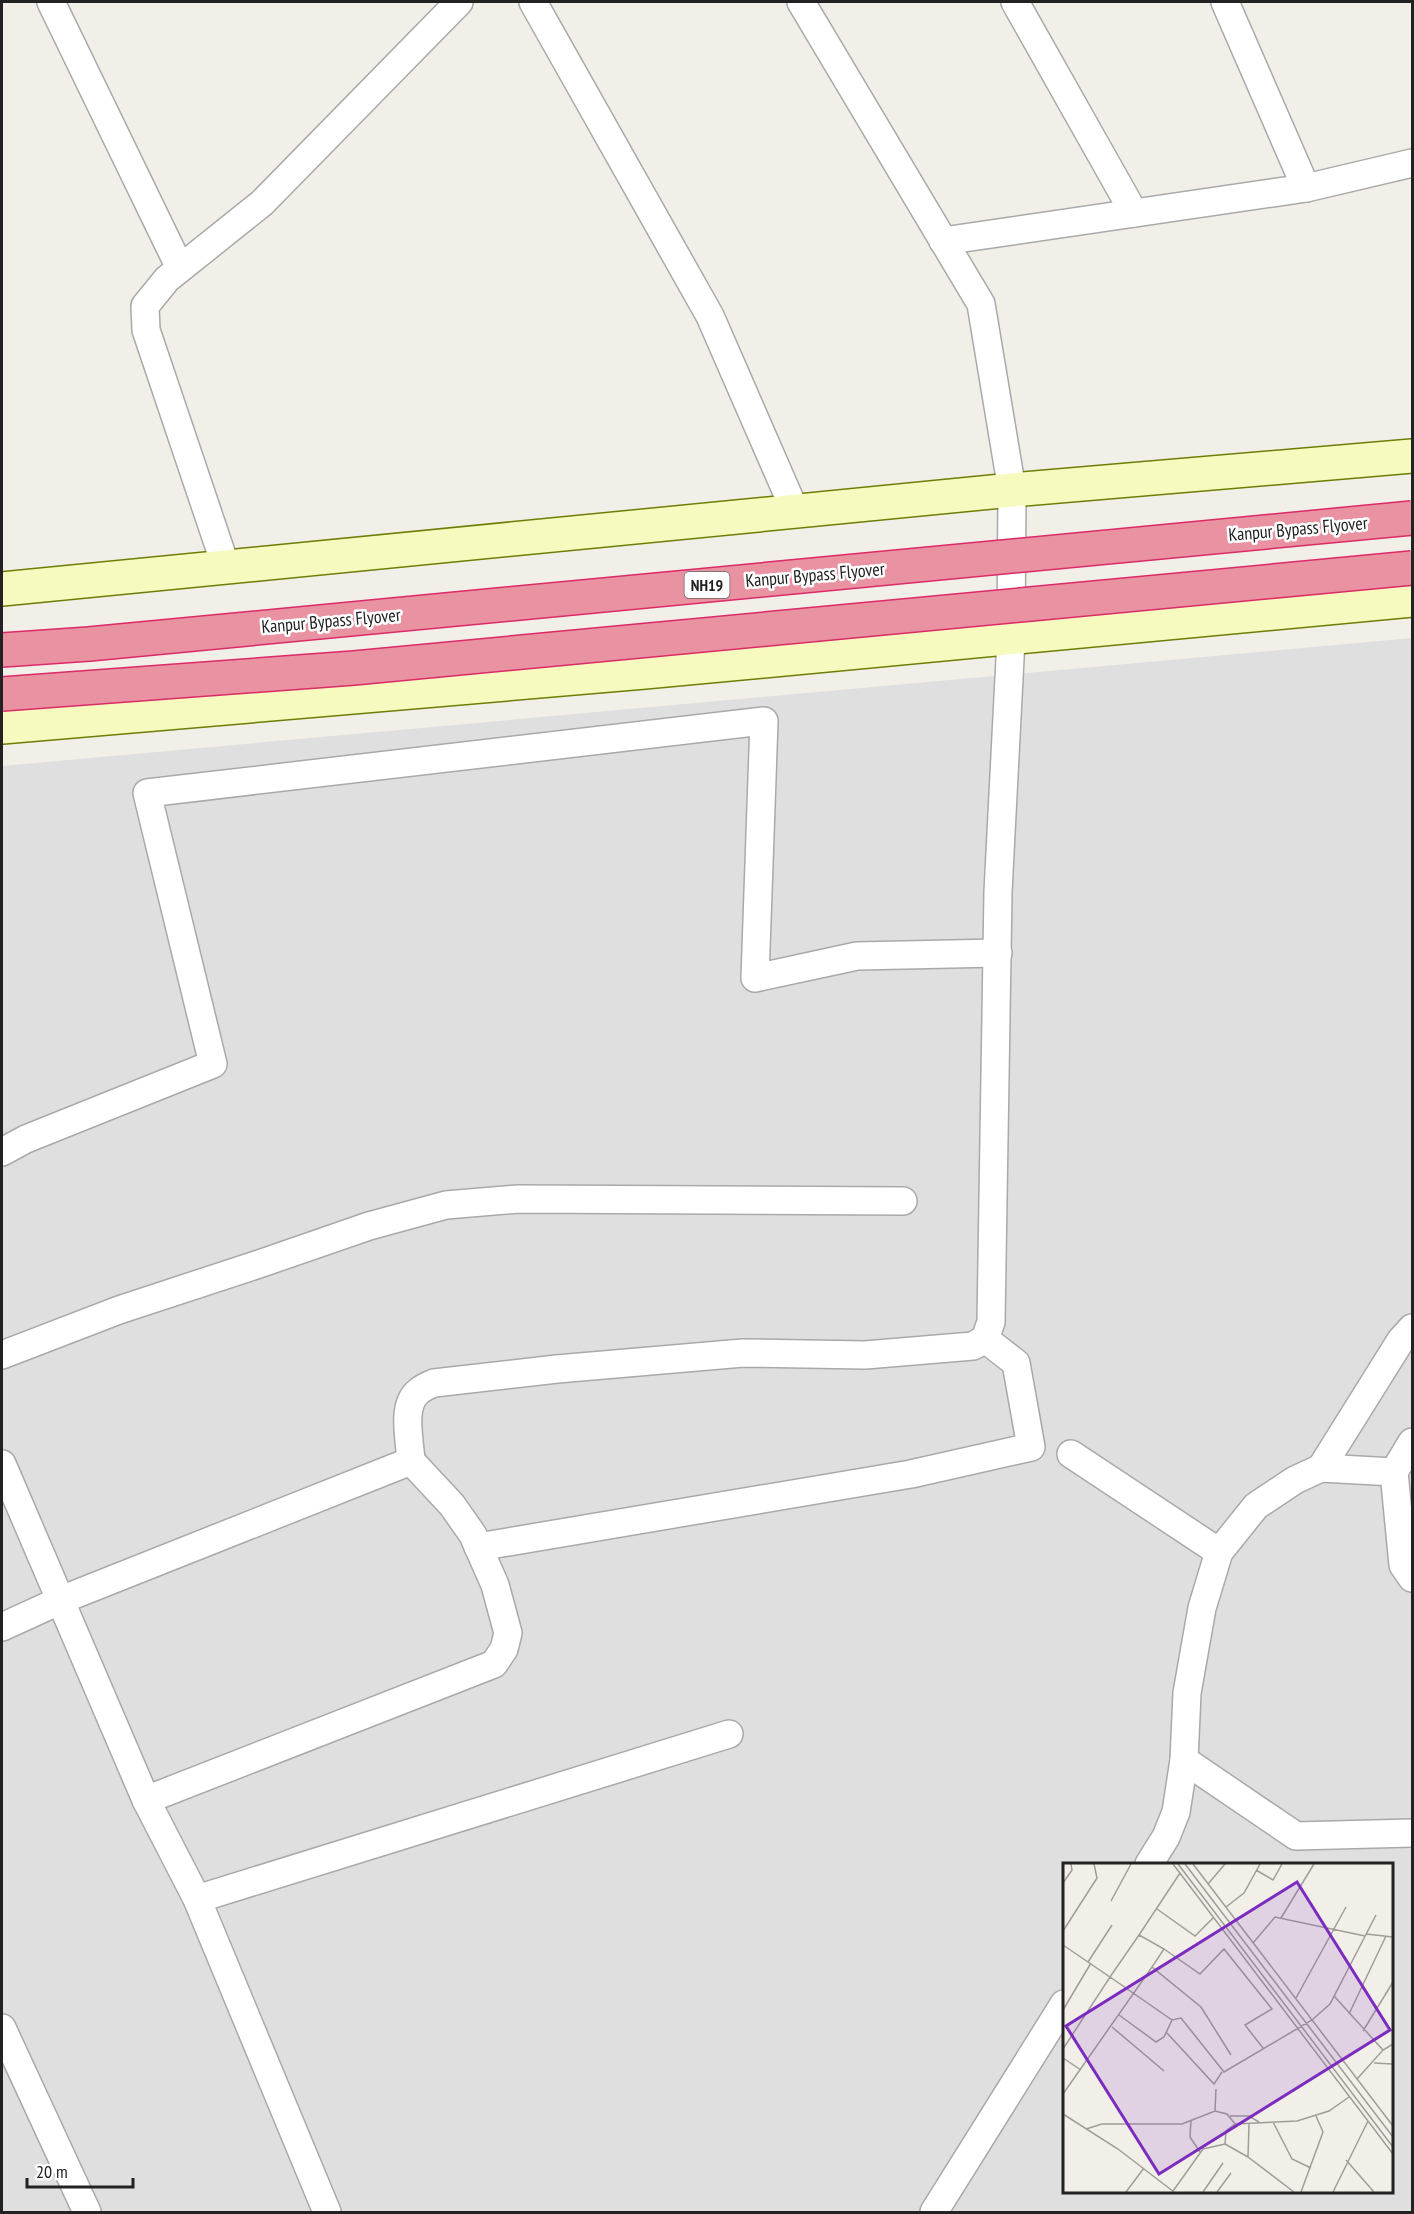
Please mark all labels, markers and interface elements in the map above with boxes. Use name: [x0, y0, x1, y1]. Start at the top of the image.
street label: Kanpur Bypass Flyover: [1227, 511, 1369, 546]
street label: Kanpur Bypass Flyover: [744, 557, 886, 592]
road number: NH19: [684, 572, 730, 598]
street label: Kanpur Bypass Flyover: [260, 603, 402, 638]
inset map: [1063, 1863, 1393, 2193]
scale bar: [27, 2151, 134, 2189]
text: 20 m: [36, 2160, 68, 2183]

